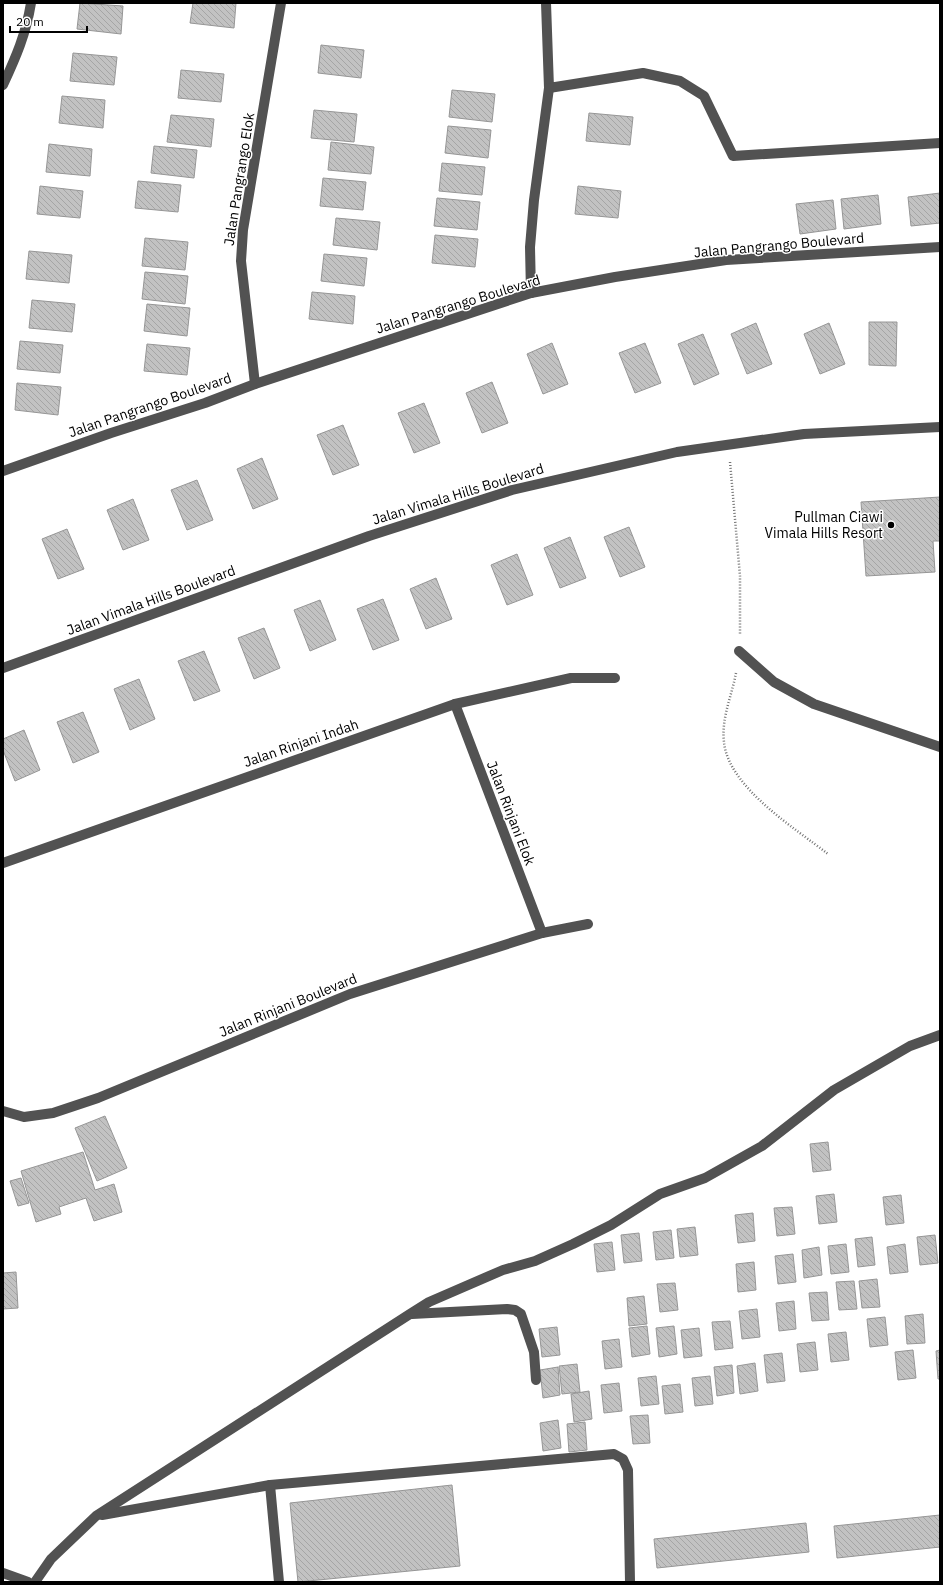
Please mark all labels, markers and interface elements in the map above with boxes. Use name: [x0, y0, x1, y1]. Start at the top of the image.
scale bar: [10, 8, 87, 34]
text: 20 m: [16, 14, 44, 29]
street label: Jalan Pangrango Elok: [220, 111, 259, 247]
street label: Jalan Pangrango Boulevard: [693, 229, 865, 261]
street label: Jalan Pangrango Boulevard: [374, 270, 542, 338]
street label: Jalan Pangrango Boulevard: [66, 369, 234, 441]
street label: Jalan Vimala Hills Boulevard: [370, 459, 546, 529]
place label: Pullman Ciawi Vimala Hills Resort: [764, 508, 883, 542]
marker: Pullman Ciawi Vimala Hills Resort: [886, 520, 896, 530]
street label: Jalan Vimala Hills Boulevard: [64, 561, 238, 639]
street label: Jalan Rinjani Indah: [241, 715, 361, 771]
street label: Jalan Rinjani Elok: [483, 758, 539, 868]
street label: Jalan Rinjani Boulevard: [216, 969, 360, 1041]

